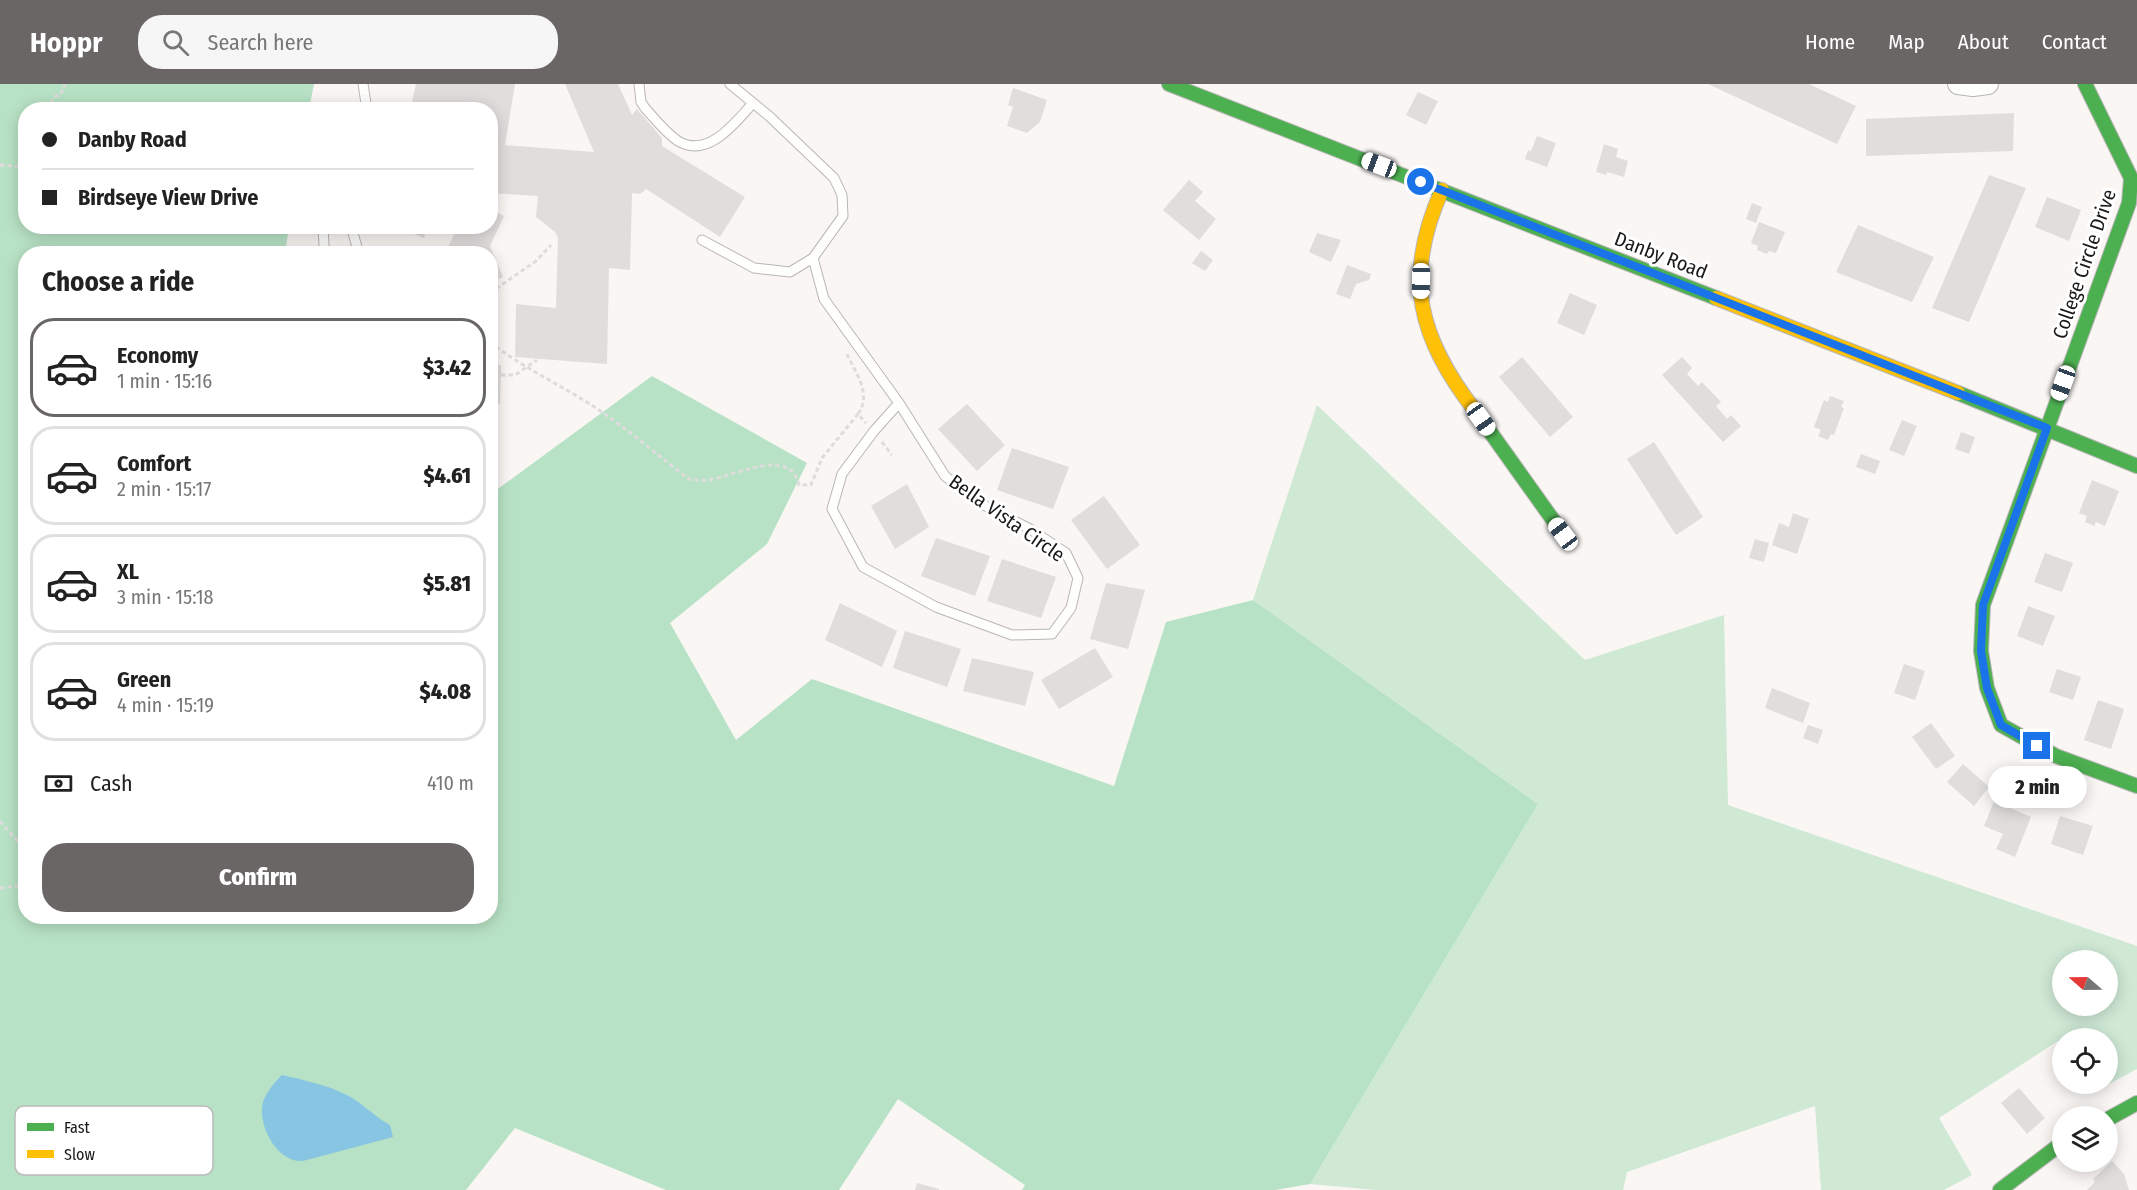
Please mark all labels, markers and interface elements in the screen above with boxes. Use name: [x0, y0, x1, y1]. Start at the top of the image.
search box: [138, 15, 558, 69]
text: Hoppr: [30, 26, 102, 59]
icon: search: [159, 26, 192, 59]
text: Search here: [207, 29, 313, 56]
text: Home: [1805, 29, 1855, 55]
text: Map: [1888, 29, 1925, 55]
text: About: [1958, 29, 2009, 55]
text: Contact: [2042, 29, 2107, 55]
text: Danby Road: [78, 126, 187, 153]
car: [1359, 150, 1399, 180]
route start: [1407, 168, 1434, 195]
text: Birdseye View Drive: [78, 184, 258, 211]
street label: College Circle Drive: [2047, 186, 2121, 342]
street label: Danby Road: [1611, 226, 1711, 284]
car: [1412, 263, 1430, 299]
text: Choose a ride: [42, 266, 194, 298]
icon: car: [45, 341, 99, 395]
text: Economy: [117, 342, 198, 369]
text: $3.42: [423, 354, 471, 381]
car: [2048, 363, 2078, 403]
text: 1 min · 15:16: [117, 369, 212, 393]
car: [1463, 399, 1499, 439]
icon: car: [45, 449, 99, 503]
text: Comfort: [117, 450, 191, 477]
text: $4.61: [423, 462, 471, 489]
street label: Bella Vista Circle: [945, 469, 1069, 567]
text: 2 min · 15:17: [117, 477, 211, 501]
car: [1545, 514, 1581, 554]
icon: car: [45, 557, 99, 611]
text: XL: [117, 558, 139, 585]
text: $5.81: [423, 570, 471, 597]
text: 3 min · 15:18: [117, 585, 214, 609]
icon: car: [45, 665, 99, 719]
text: Green: [117, 666, 171, 693]
text: $4.08: [420, 678, 471, 705]
text: 4 min · 15:19: [117, 693, 214, 717]
route end: [2023, 732, 2050, 759]
icon: cash: [42, 767, 75, 800]
callout: 2 min: [1988, 767, 2086, 809]
text: Cash: [90, 770, 133, 797]
text: 410 m: [427, 771, 474, 795]
text: 2 min: [2015, 775, 2060, 799]
button: Confirm: [42, 843, 474, 912]
north arrow: [2052, 950, 2118, 1016]
map controls: [2052, 950, 2118, 1172]
button: locate: [2052, 1028, 2118, 1094]
legend: [15, 1106, 213, 1175]
button: layers: [2052, 1106, 2118, 1172]
text: Fast: [64, 1118, 91, 1137]
text: Slow: [64, 1145, 95, 1164]

